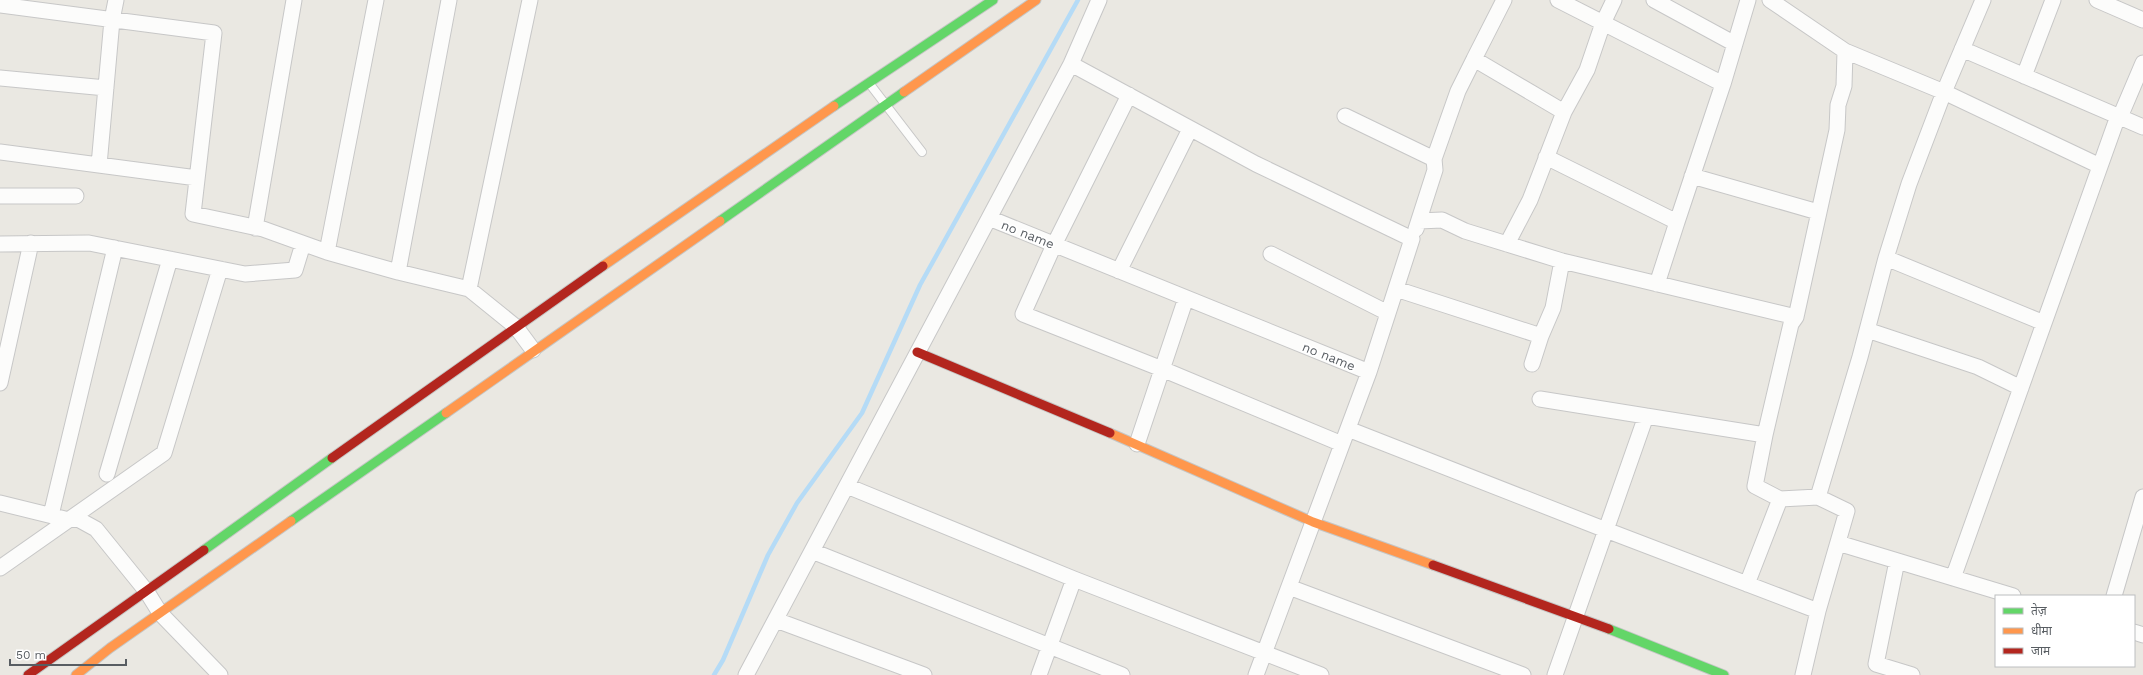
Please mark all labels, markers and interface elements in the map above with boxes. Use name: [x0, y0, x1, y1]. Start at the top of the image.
street label: no name: [999, 217, 1056, 252]
street label: no name: [1300, 339, 1357, 374]
legend: [1995, 595, 2135, 667]
text: तेज़: [2031, 603, 2048, 618]
text: धीमा: [2031, 623, 2053, 638]
scale bar: [10, 641, 126, 667]
text: जाम: [2031, 644, 2051, 658]
text: 50 m: [16, 648, 46, 662]

